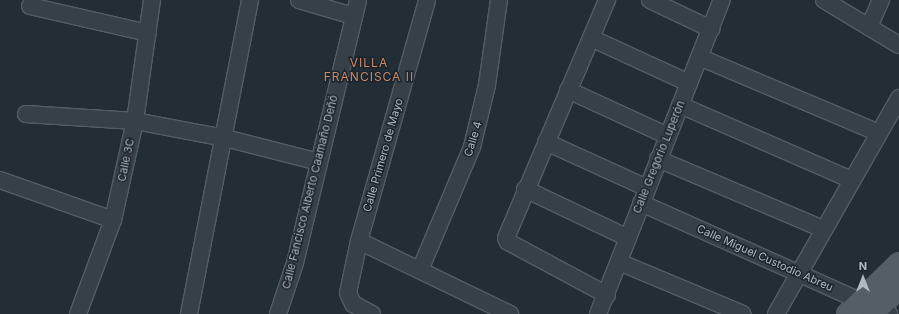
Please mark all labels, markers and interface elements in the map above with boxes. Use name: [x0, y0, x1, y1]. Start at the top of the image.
district label: VILLA FRANCISCA II: [324, 56, 414, 84]
street label: Calle Fancisco Alberto Caamaño Deñó: [279, 94, 341, 290]
street label: Calle Primero de Mayo: [360, 97, 406, 213]
street label: Calle Gregorio Luperón: [630, 99, 688, 215]
street label: Calle 4: [461, 120, 485, 158]
street label: Calle 3C: [115, 137, 137, 183]
street label: Calle Miguel Custodio Abreu: [695, 222, 835, 294]
north arrow: [843, 258, 883, 298]
text: N: [859, 259, 867, 273]

